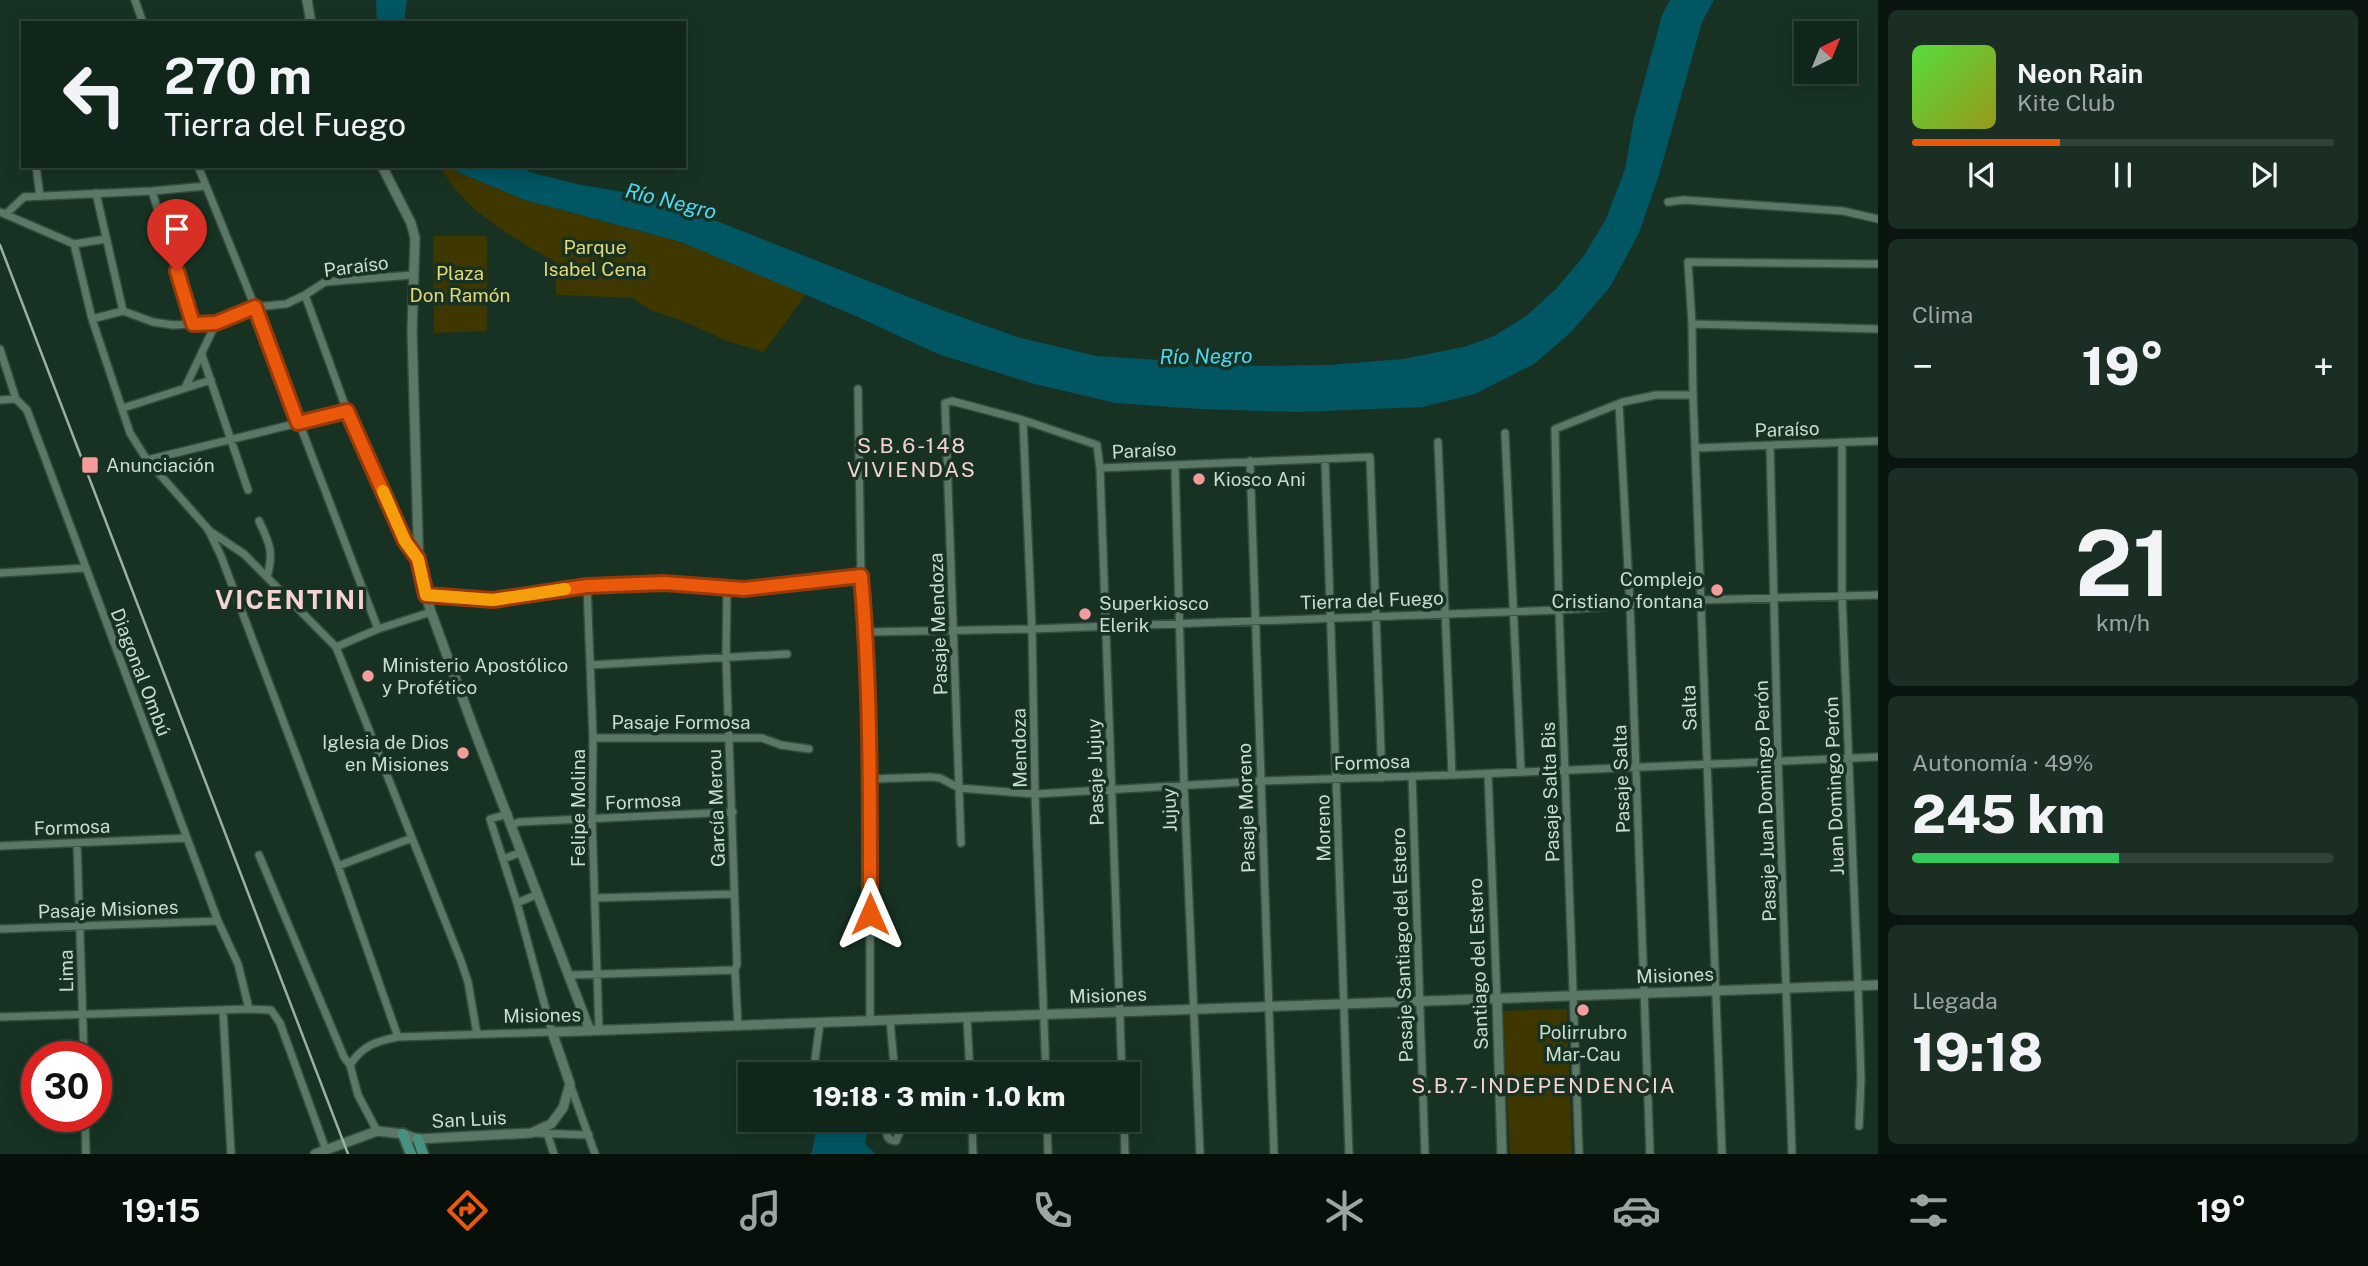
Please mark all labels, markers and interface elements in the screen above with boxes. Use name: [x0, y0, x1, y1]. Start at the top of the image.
north arrow: [1794, 21, 1857, 84]
map controls: [1794, 21, 1857, 84]
text: 270 m: [164, 47, 312, 105]
icon: left: [49, 49, 140, 140]
text: Neon Rain: [2017, 58, 2143, 89]
text: Kite Club: [2017, 89, 2115, 116]
text: Tierra del Fuego: [164, 106, 406, 143]
icon: previous: [1963, 156, 2001, 194]
icon: pause: [2104, 156, 2142, 194]
icon: next: [2245, 156, 2283, 194]
water label: Río Negro: [623, 178, 719, 224]
pin: [147, 199, 207, 271]
icon: arrive: [158, 210, 196, 248]
park label: Parque Isabel Cena: [543, 236, 647, 280]
street label: Paraíso: [322, 251, 390, 281]
park label: Plaza Don Ramón: [410, 262, 510, 306]
text: Clima: [1912, 301, 1973, 328]
text: 19°: [2082, 336, 2164, 397]
water label: Río Negro: [1159, 343, 1253, 369]
text: −: [1912, 344, 1933, 389]
text: +: [2313, 344, 2334, 389]
street label: Paraíso: [1754, 417, 1820, 441]
district label: S.B.6-148 VIVIENDAS: [847, 433, 977, 482]
street label: Paraíso: [1111, 437, 1177, 463]
place label: Anunciación: [106, 454, 215, 476]
marker: Anunciación: [80, 455, 100, 475]
place label: Kiosco Ani: [1213, 468, 1306, 490]
marker: Kiosco Ani: [1191, 471, 1207, 487]
text: 21: [2075, 510, 2171, 616]
street label: Pasaje Mendoza: [925, 552, 951, 696]
place label: Complejo Cristiano fontana: [1552, 568, 1703, 612]
marker: Complejo Cristiano fontana: [1709, 582, 1725, 598]
district label: VICENTINI: [215, 584, 367, 615]
street label: Tierra del Fuego: [1300, 586, 1444, 614]
place label: Superkiosco Elerik: [1099, 592, 1209, 636]
street label: Diagonal Ombú: [107, 605, 175, 739]
marker: Superkiosco Elerik: [1077, 606, 1093, 622]
text: km/h: [2096, 609, 2150, 636]
place label: Ministerio Apostólico y Profético: [382, 654, 568, 698]
marker: Ministerio Apostólico y Profético: [360, 668, 376, 684]
street label: Pasaje Juan Domingo Perón: [1750, 680, 1780, 922]
street label: Salta: [1677, 685, 1701, 731]
street label: Juan Domingo Perón: [1820, 696, 1848, 876]
street label: Mendoza: [1007, 708, 1031, 788]
street label: Pasaje Formosa: [611, 711, 751, 733]
street label: Pasaje Jujuy: [1082, 718, 1108, 826]
street label: Pasaje Salta Bis: [1537, 721, 1563, 863]
street label: Pasaje Salta: [1608, 724, 1634, 834]
place label: Iglesia de Dios en Misiones: [322, 731, 449, 775]
street label: Pasaje Moreno: [1233, 743, 1259, 873]
marker: Iglesia de Dios en Misiones: [455, 745, 471, 761]
street label: Felipe Molina: [567, 749, 589, 867]
street label: García Merou: [703, 749, 729, 867]
text: Autonomía · 49%: [1912, 749, 2094, 776]
street label: Formosa: [1333, 750, 1411, 774]
text: 245 km: [1912, 784, 2105, 845]
street label: Jujuy: [1157, 787, 1181, 833]
street label: Formosa: [604, 788, 682, 814]
street label: Moreno: [1311, 794, 1335, 862]
street label: Formosa: [33, 815, 111, 839]
street label: Pasaje Santiago del Estero: [1387, 827, 1417, 1063]
position arrow: [833, 877, 907, 951]
street label: Santiago del Estero: [1464, 878, 1492, 1050]
street label: Pasaje Misiones: [37, 896, 179, 922]
street label: Lima: [55, 949, 77, 993]
street label: Misiones: [1636, 963, 1714, 987]
street label: Misiones: [1069, 983, 1147, 1007]
text: Llegada: [1912, 987, 1998, 1014]
marker: Polirrubro Mar-Cau: [1575, 1002, 1591, 1018]
street label: Misiones: [503, 1003, 581, 1027]
place label: Polirrubro Mar-Cau: [1539, 1021, 1627, 1065]
text: 19:18: [1912, 1022, 2043, 1083]
speed limit sign: 30: [21, 1041, 112, 1132]
district label: S.B.7-INDEPENDENCIA: [1411, 1073, 1677, 1098]
text: 19:18 · 3 min · 1.0 km: [813, 1081, 1065, 1112]
street label: San Luis: [431, 1106, 507, 1132]
icon: directions: [443, 1186, 492, 1235]
icon: music: [736, 1186, 785, 1235]
icon: phone: [1028, 1186, 1077, 1235]
icon: climate: [1320, 1186, 1369, 1235]
icon: car: [1612, 1186, 1661, 1235]
icon: filters: [1904, 1186, 1953, 1235]
text: 19:15: [122, 1192, 200, 1229]
text: 19°: [2196, 1192, 2246, 1229]

